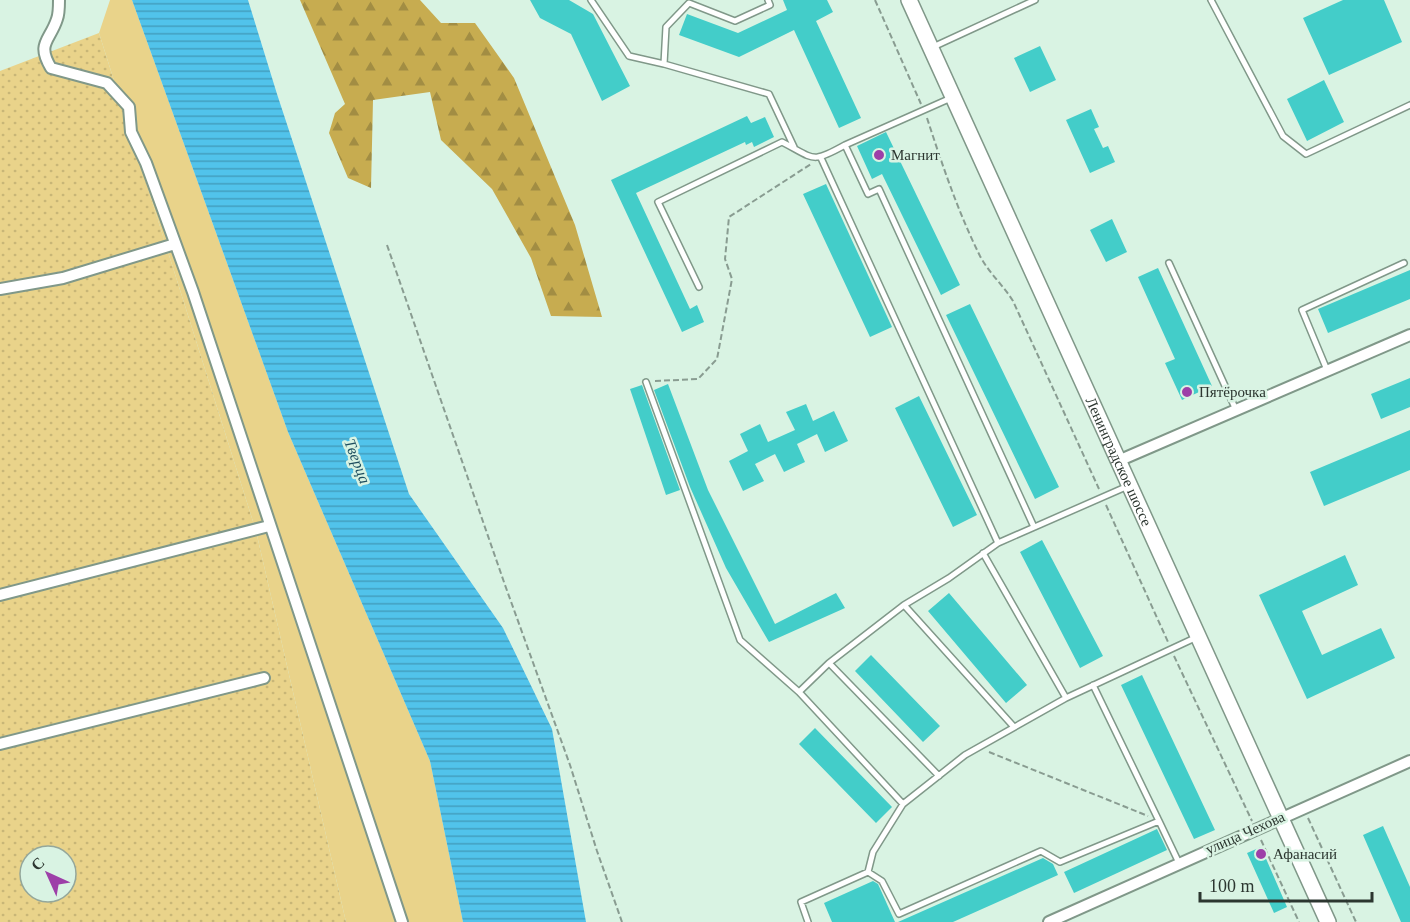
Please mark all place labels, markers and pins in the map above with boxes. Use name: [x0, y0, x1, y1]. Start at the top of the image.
place label: Магнит: [891, 147, 940, 163]
marker: Магнит: [872, 148, 886, 162]
place label: Пятёрочка: [1199, 384, 1266, 400]
marker: Пятёрочка: [1180, 385, 1194, 399]
place label: Афанасий: [1273, 846, 1337, 862]
marker: Афанасий: [1254, 847, 1268, 861]

